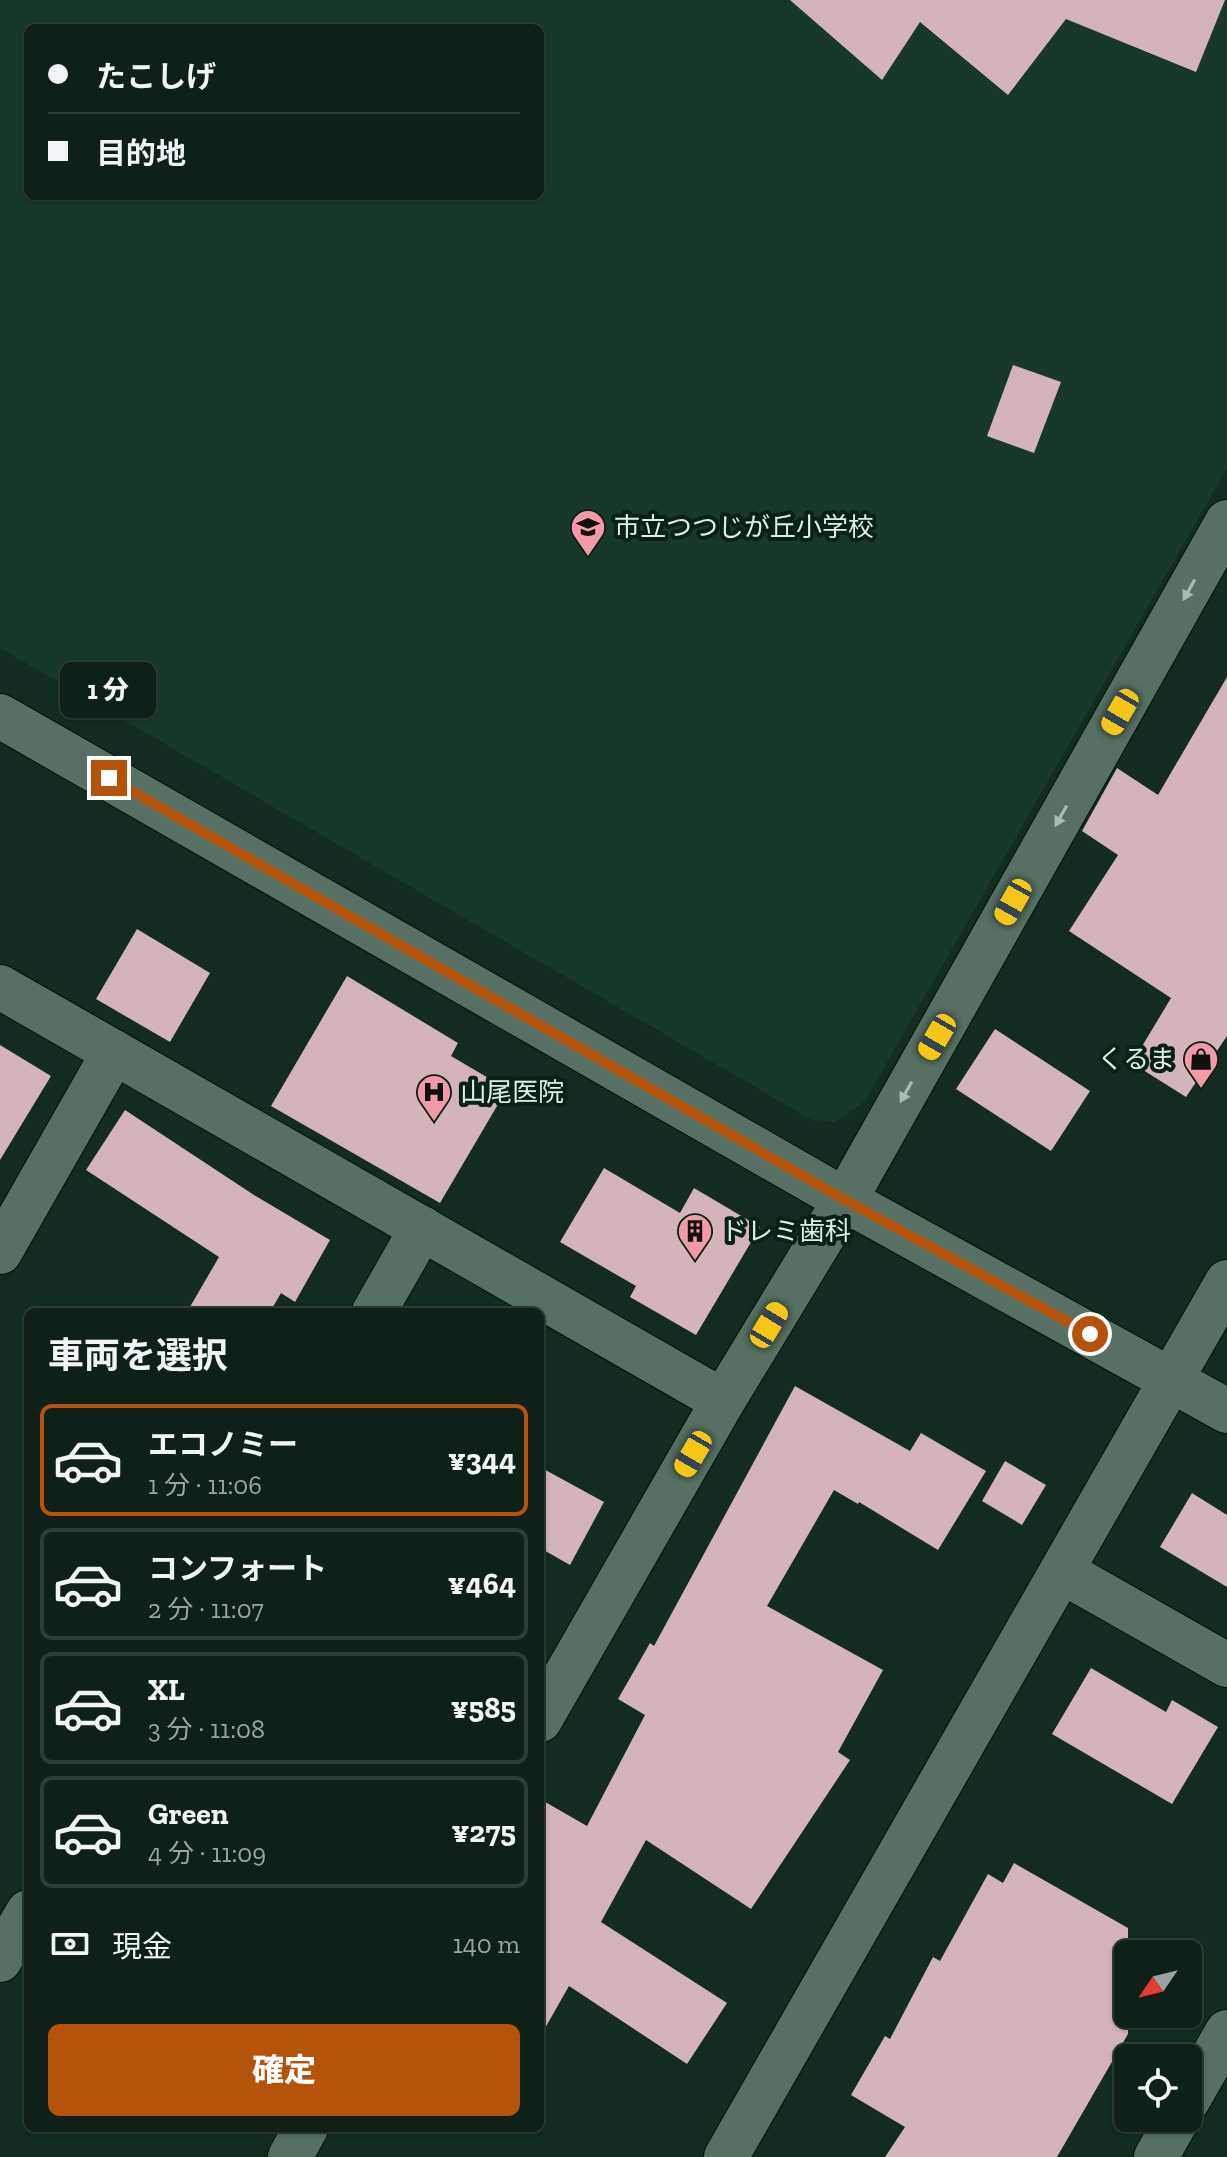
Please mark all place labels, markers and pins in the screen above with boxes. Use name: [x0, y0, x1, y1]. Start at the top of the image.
school or university icon: 市立つつじが丘小学校: [569, 508, 607, 558]
place label: 市立つつじが丘小学校: [614, 511, 874, 543]
shop icon: くるま: [1182, 1040, 1220, 1090]
place label: くるま: [1098, 1043, 1175, 1075]
hospital icon: 山尾医院: [415, 1073, 453, 1123]
place label: 山尾医院: [460, 1076, 564, 1108]
building icon: ドレミ歯科: [676, 1212, 714, 1262]
place label: ドレミ歯科: [721, 1215, 851, 1247]

